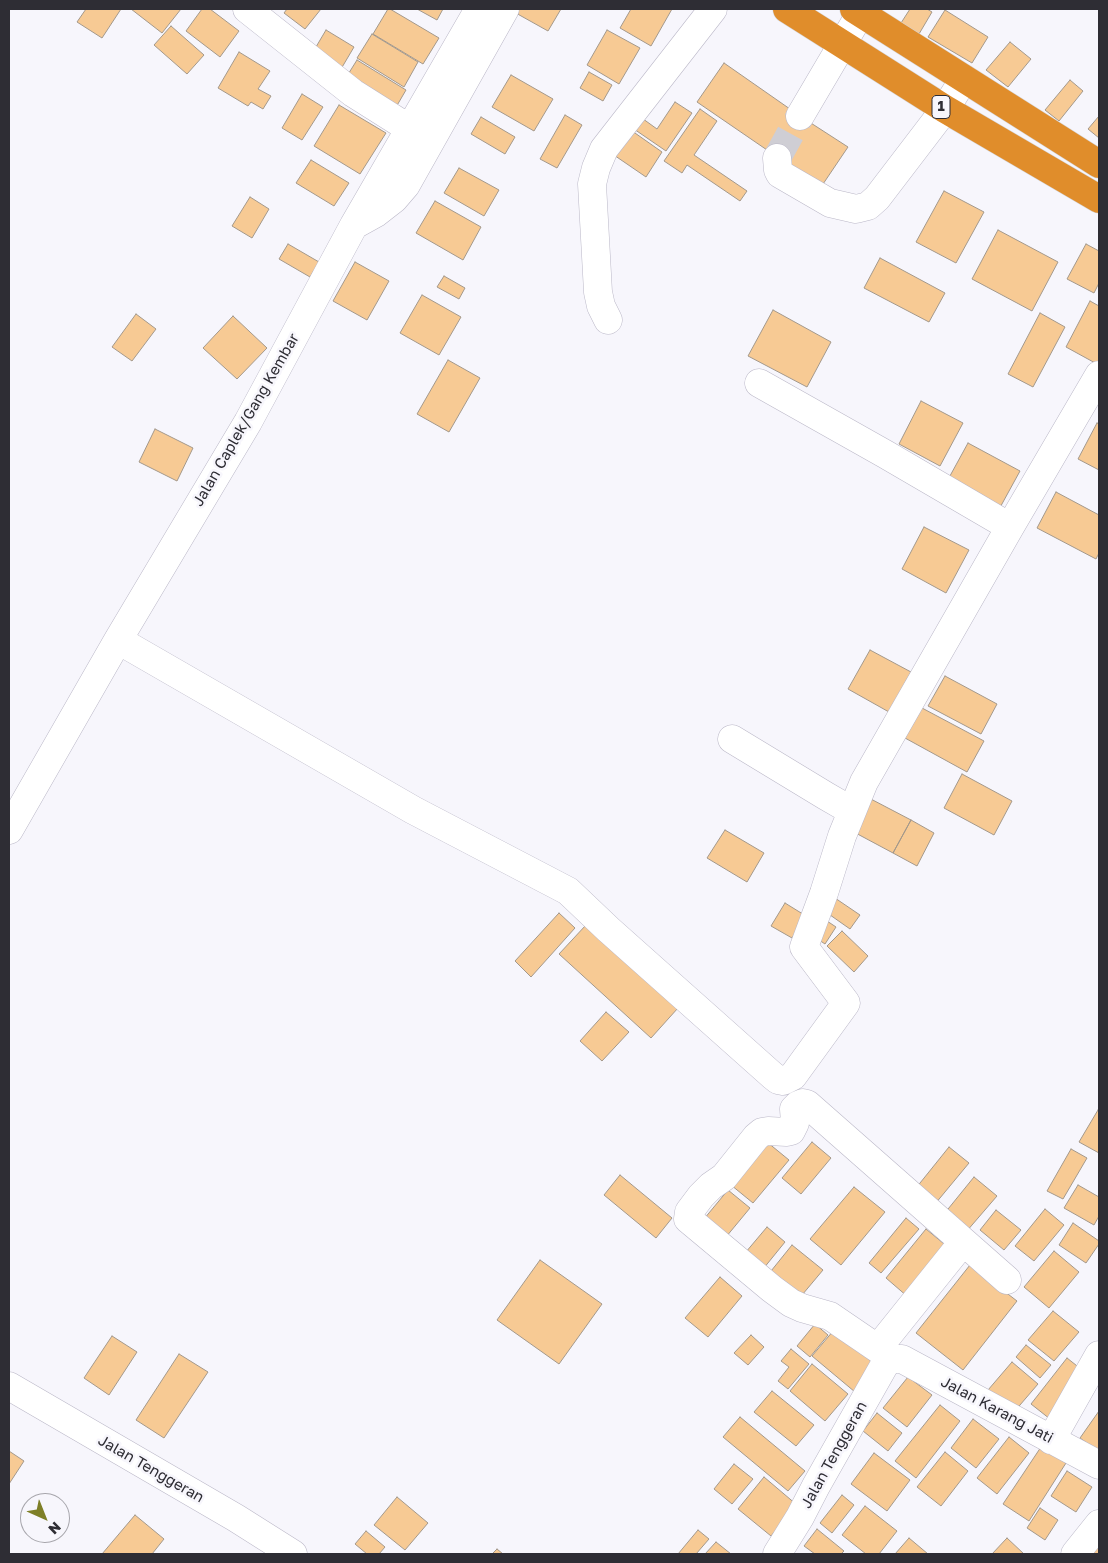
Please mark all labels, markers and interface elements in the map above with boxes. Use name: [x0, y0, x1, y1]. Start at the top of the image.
road number: 1: [932, 95, 950, 118]
street label: Jalan Caplek/Gang Kembar: [189, 330, 303, 510]
street label: Jalan Karang Jati: [938, 1373, 1056, 1447]
street label: Jalan Tenggeran: [797, 1398, 871, 1512]
street label: Jalan Tenggeran: [95, 1431, 207, 1507]
north arrow: [20, 1493, 70, 1543]
text: N: [45, 1519, 65, 1538]

